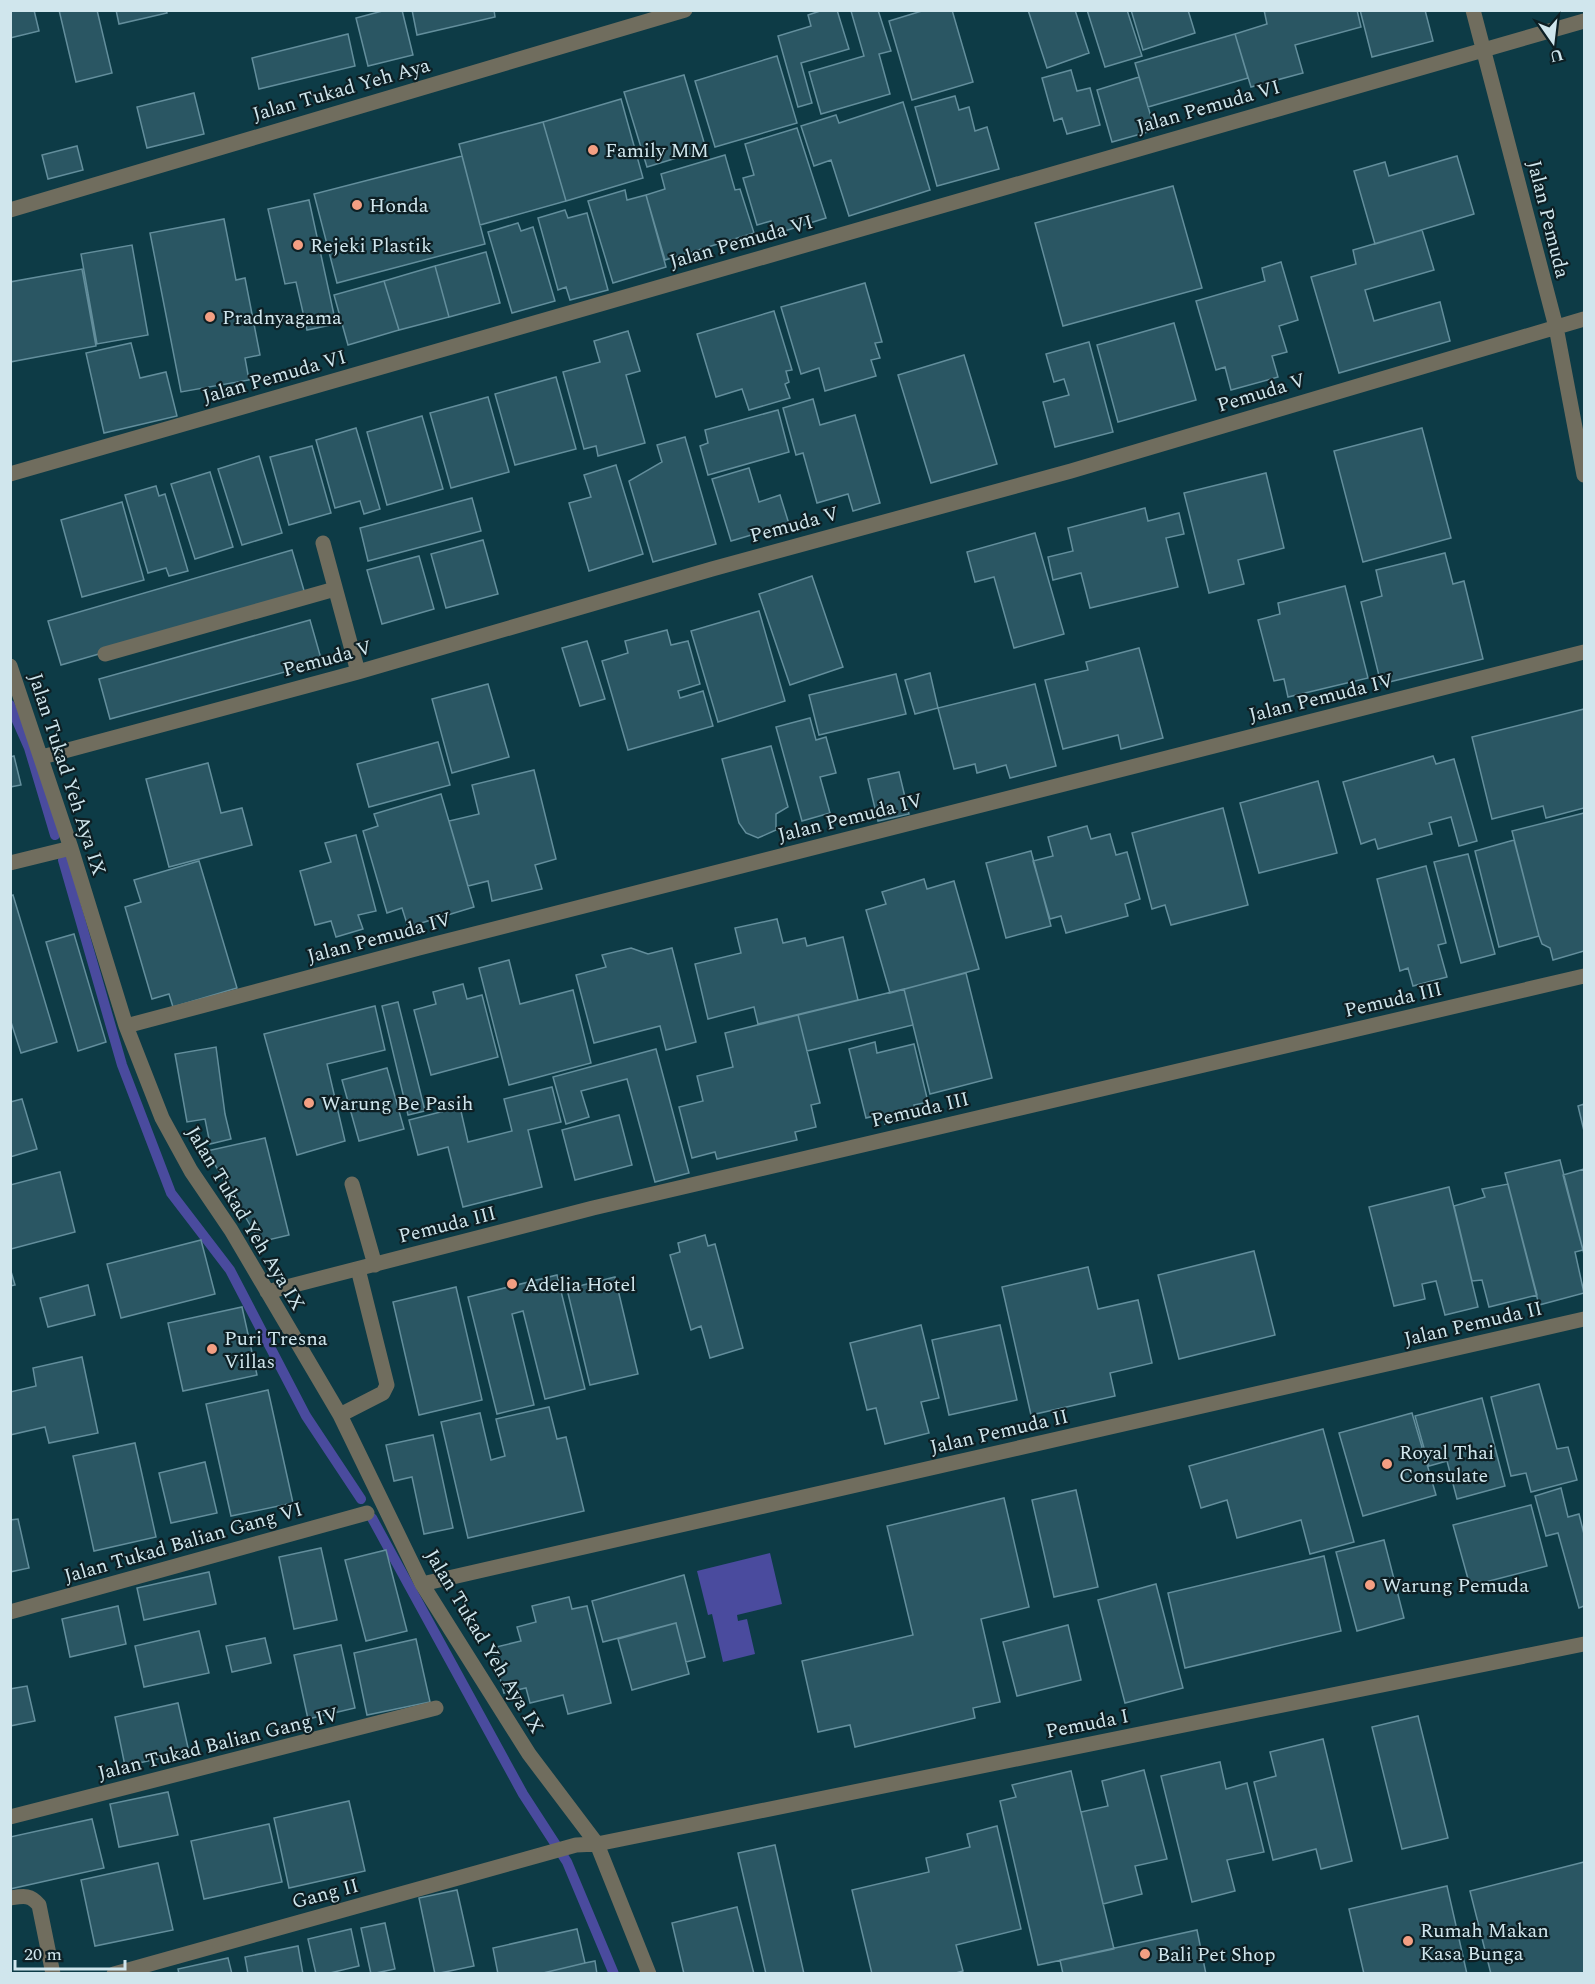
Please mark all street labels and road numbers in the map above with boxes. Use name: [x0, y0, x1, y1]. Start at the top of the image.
street label: Jalan Tukad Yeh Aya: [249, 50, 434, 130]
street label: Jalan Pemuda VI: [1133, 72, 1284, 142]
street label: Jalan Pemuda: [1519, 157, 1577, 282]
street label: Jalan Pemuda VI: [666, 207, 817, 277]
street label: Jalan Pemuda VI: [199, 342, 350, 412]
street label: Pemuda V: [1213, 365, 1309, 421]
street label: Pemuda V: [746, 499, 842, 551]
street label: Pemuda V: [279, 633, 375, 685]
street label: Jalan Pemuda IV: [1246, 665, 1397, 730]
street label: Jalan Tukad Yeh Aya IX: [20, 669, 114, 879]
street label: Jalan Pemuda IV: [775, 785, 926, 850]
street label: Jalan Pemuda IV: [304, 904, 455, 972]
street label: Pemuda III: [1341, 974, 1445, 1026]
street label: Pemuda III: [868, 1084, 972, 1136]
street label: Jalan Tukad Yeh Aya IX: [178, 1120, 312, 1317]
street label: Pemuda III: [395, 1198, 499, 1252]
street label: Jalan Pemuda II: [1401, 1293, 1545, 1354]
street label: Jalan Pemuda II: [927, 1401, 1071, 1462]
street label: Jalan Tukad Balian Gang VI: [60, 1494, 306, 1591]
street label: Jalan Tukad Yeh Aya IX: [417, 1543, 551, 1740]
street label: Jalan Tukad Balian Gang IV: [95, 1699, 342, 1788]
street label: Pemuda I: [1043, 1701, 1131, 1747]
street label: Gang II: [288, 1871, 362, 1917]

